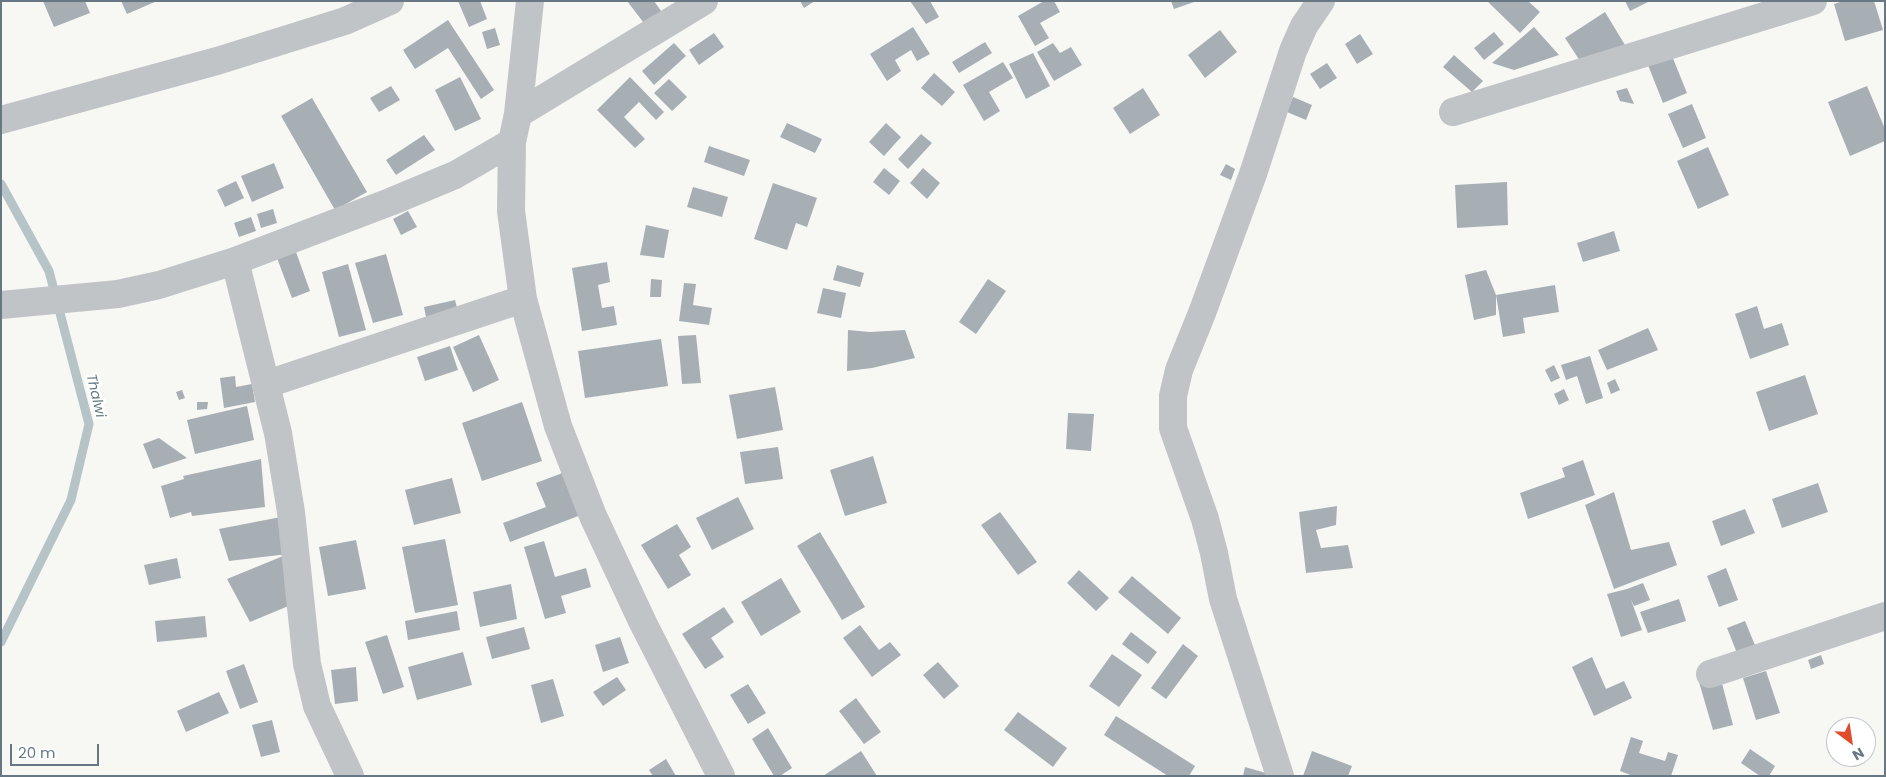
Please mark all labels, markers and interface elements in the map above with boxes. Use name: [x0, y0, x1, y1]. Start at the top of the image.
water label: Thalwi: [82, 372, 108, 420]
north arrow: [1826, 717, 1876, 767]
scale bar: [12, 734, 101, 766]
text: 20 m: [18, 742, 56, 763]
text: N: [1849, 743, 1868, 765]

